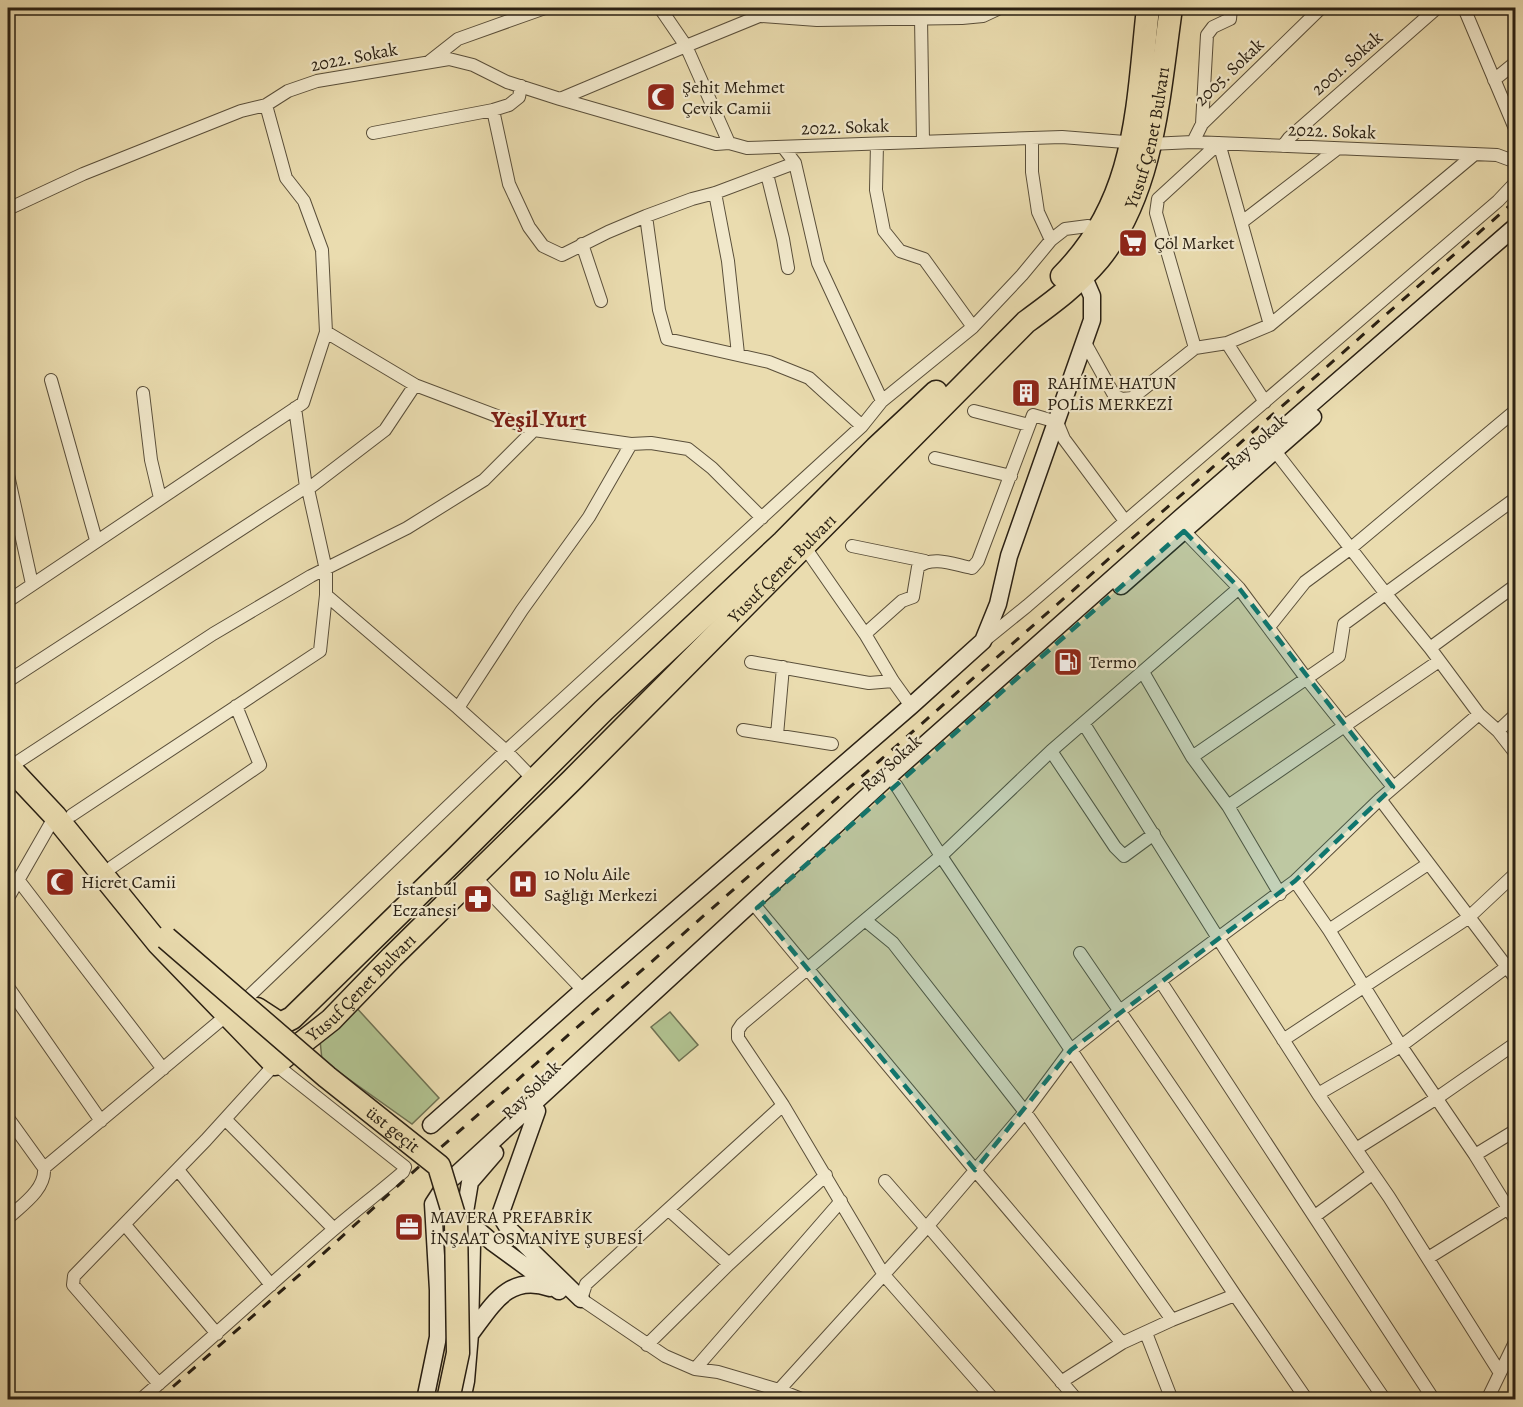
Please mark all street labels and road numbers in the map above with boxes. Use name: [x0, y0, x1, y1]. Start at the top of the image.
street label: 2001. Sokak: [1306, 25, 1388, 100]
street label: 2005. Sokak: [1189, 33, 1269, 111]
street label: 2022. Sokak: [309, 37, 400, 77]
street label: Yusuf Çenet Bulvarı: [1118, 65, 1175, 213]
street label: 2022. Sokak: [801, 113, 889, 141]
street label: 2022. Sokak: [1288, 117, 1376, 145]
street label: Ray Sokak: [1220, 409, 1292, 475]
street label: Yusuf Çenet Bulvarı: [722, 508, 841, 629]
street label: Ray Sokak: [855, 729, 927, 797]
street label: Yusuf Çenet Bulvarı: [301, 928, 421, 1047]
street label: Ray Sokak: [496, 1055, 566, 1125]
street label: üst geçit: [361, 1101, 425, 1158]

